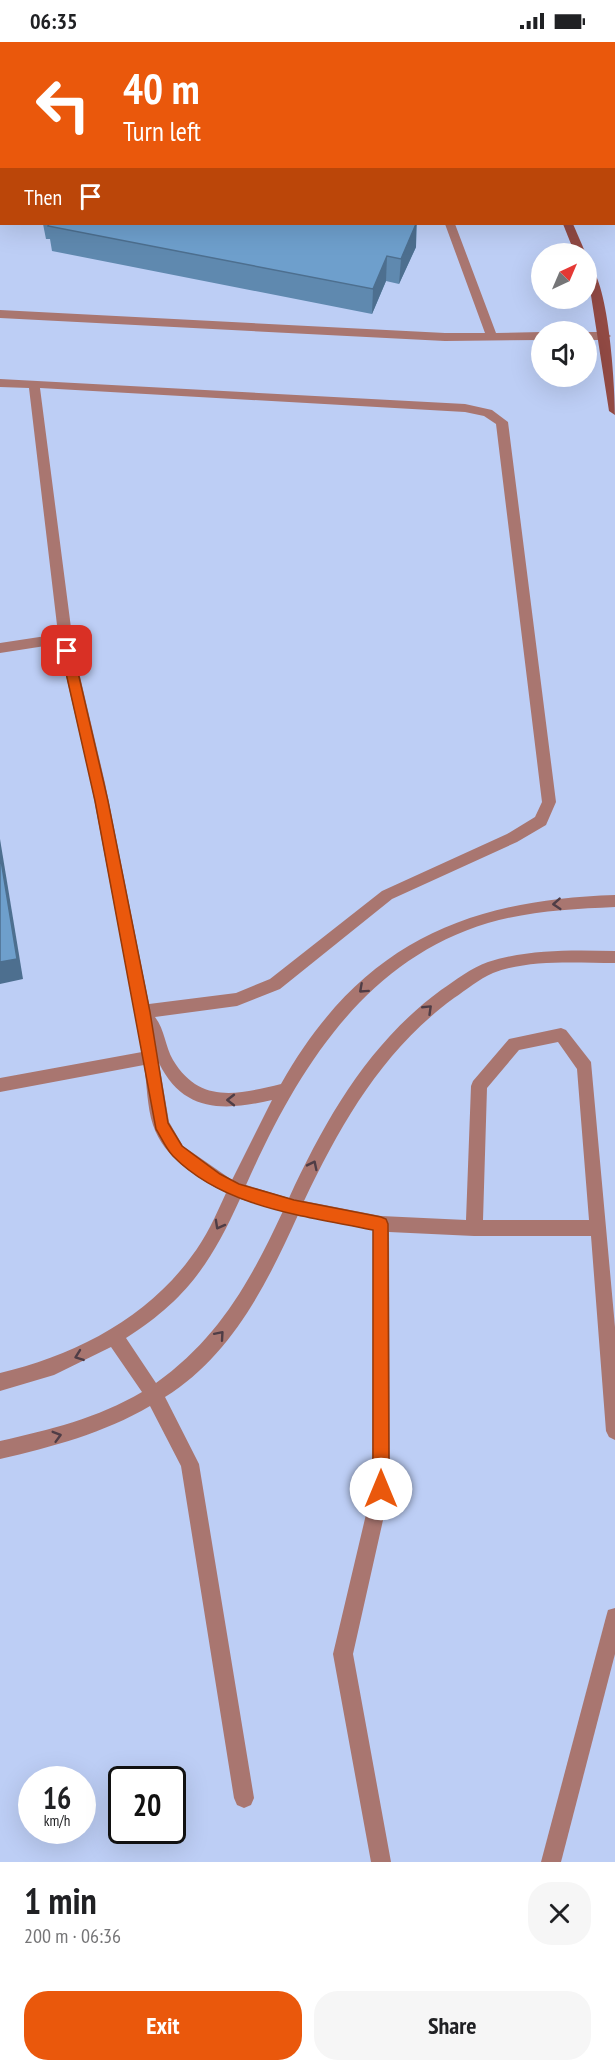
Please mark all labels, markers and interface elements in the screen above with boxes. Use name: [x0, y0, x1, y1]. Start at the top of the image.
text: 06:35: [30, 7, 78, 35]
text: 40 m: [123, 61, 200, 116]
icon: left: [24, 66, 102, 144]
text: Turn left: [123, 114, 201, 148]
icon: arrive: [74, 180, 107, 213]
text: Then: [24, 183, 62, 211]
north arrow: [531, 243, 597, 309]
map controls: [531, 243, 597, 387]
button: sound: [531, 321, 597, 387]
pin: [41, 625, 92, 676]
icon: arrive: [50, 634, 83, 667]
one-way arrow: [552, 898, 561, 911]
one-way arrow: [359, 982, 370, 993]
one-way arrow: [420, 1006, 431, 1017]
one-way arrow: [226, 1094, 235, 1107]
one-way arrow: [305, 1160, 317, 1171]
one-way arrow: [214, 1219, 226, 1230]
one-way arrow: [212, 1331, 223, 1342]
one-way arrow: [74, 1348, 85, 1361]
one-way arrow: [51, 1431, 62, 1443]
position arrow: [349, 1457, 413, 1521]
speed limit sign: 20: [108, 1766, 186, 1844]
text: 16: [43, 1778, 71, 1817]
text: km/h: [44, 1811, 70, 1830]
text: 1 min: [24, 1877, 97, 1924]
button: close: [528, 1882, 591, 1945]
text: 200 m · 06:36: [24, 1923, 121, 1949]
button: Exit: [24, 1991, 302, 2060]
button: Share: [314, 1991, 591, 2060]

